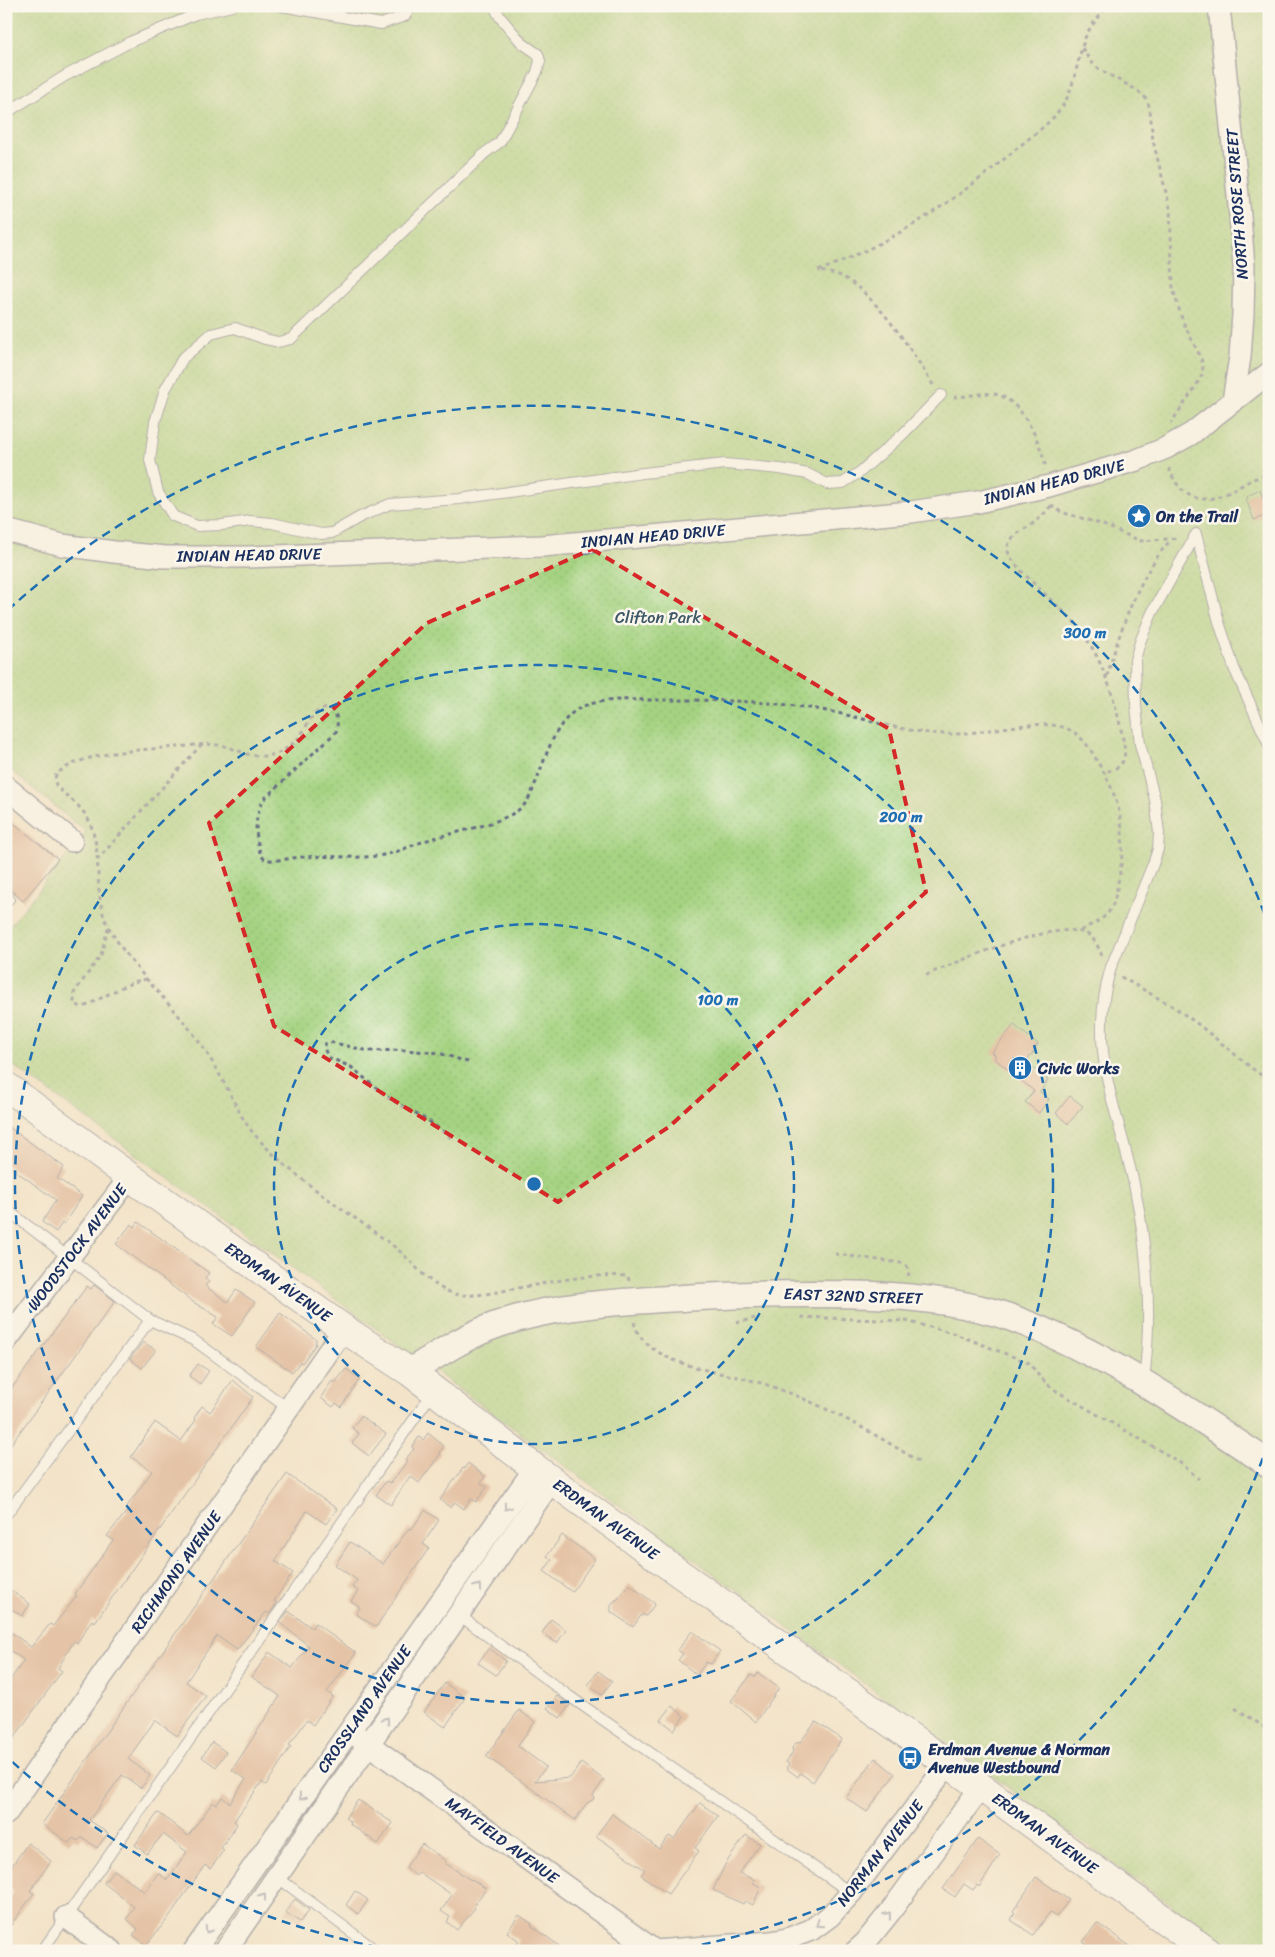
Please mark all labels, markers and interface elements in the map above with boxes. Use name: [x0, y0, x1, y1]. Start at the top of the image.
street label: NORTH ROSE STREET: [1217, 127, 1257, 280]
street label: INDIAN HEAD DRIVE: [979, 450, 1129, 514]
place label: On the Trail: [1155, 502, 1239, 531]
place icon: On the Trail: [1126, 503, 1152, 529]
street label: INDIAN HEAD DRIVE: [579, 515, 727, 557]
street label: INDIAN HEAD DRIVE: [175, 539, 323, 571]
park label: Clifton Park: [615, 603, 702, 632]
text: 300 m: [1063, 620, 1107, 646]
text: 200 m: [878, 804, 923, 830]
text: 100 m: [698, 987, 739, 1013]
place label: Civic Works: [1037, 1054, 1120, 1083]
building icon: Civic Works: [1007, 1055, 1033, 1081]
centre of rings: [525, 1175, 543, 1193]
street label: WOODSTOCK AVENUE: [19, 1176, 135, 1317]
street label: ERDMAN AVENUE: [218, 1234, 339, 1331]
street label: EAST 32ND STREET: [783, 1279, 924, 1313]
street label: ERDMAN AVENUE: [546, 1470, 666, 1568]
one-way arrow: [504, 1501, 513, 1511]
street label: RICHMOND AVENUE: [123, 1504, 230, 1639]
one-way arrow: [472, 1583, 481, 1592]
street label: CROSSLAND AVENUE: [309, 1638, 420, 1779]
one-way arrow: [380, 1716, 389, 1726]
place label: Erdman Avenue & Norman Avenue Westbound: [927, 1735, 1110, 1782]
bus stop icon: Erdman Avenue & Norman Avenue Westbound: [897, 1745, 923, 1771]
street label: ERDMAN AVENUE: [985, 1784, 1105, 1882]
street label: MAYFIELD AVENUE: [439, 1789, 566, 1892]
one-way arrow: [299, 1791, 308, 1801]
street label: NORMAN AVENUE: [829, 1792, 932, 1913]
one-way arrow: [257, 1893, 266, 1902]
one-way arrow: [882, 1911, 891, 1920]
one-way arrow: [815, 1918, 825, 1927]
one-way arrow: [205, 1924, 214, 1934]

